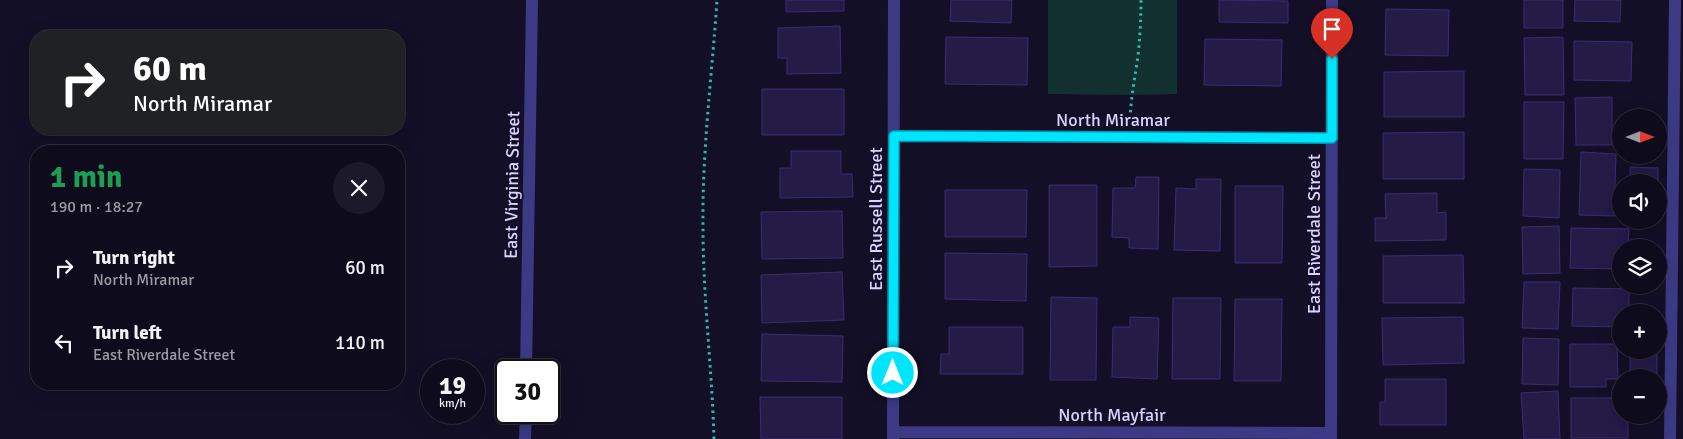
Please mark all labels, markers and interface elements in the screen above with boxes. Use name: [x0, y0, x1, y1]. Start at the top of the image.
pin: [1311, 8, 1353, 59]
icon: arrive: [1318, 15, 1346, 43]
text: 60 m: [133, 47, 207, 90]
icon: right: [50, 50, 115, 115]
text: North Miramar: [133, 90, 272, 117]
street label: North Miramar: [1056, 109, 1170, 131]
north arrow: [1612, 109, 1668, 164]
map controls: [1612, 109, 1667, 424]
street label: East Virginia Street: [500, 111, 524, 259]
street label: East Russell Street: [865, 147, 887, 291]
street label: East Riverdale Street: [1303, 154, 1325, 314]
text: 1 min: [50, 159, 122, 196]
button: close: [333, 162, 385, 214]
button: sound: [1612, 174, 1667, 229]
text: 190 m · 18:27: [50, 197, 143, 217]
button: layers: [1612, 239, 1667, 294]
text: Turn right: [93, 246, 175, 270]
icon: right: [50, 254, 78, 282]
text: 60 m: [345, 256, 385, 280]
text: North Miramar: [93, 270, 194, 290]
button: +: [1612, 304, 1667, 359]
text: Turn left: [93, 321, 162, 345]
icon: left: [50, 329, 78, 357]
text: 110 m: [335, 331, 385, 355]
text: East Riverdale Street: [93, 345, 235, 365]
position arrow: [866, 346, 918, 398]
speed limit sign: 30: [495, 359, 560, 424]
button: −: [1612, 369, 1667, 424]
text: 19: [439, 370, 466, 401]
text: km/h: [439, 396, 466, 411]
street label: North Mayfair: [1058, 404, 1166, 426]

